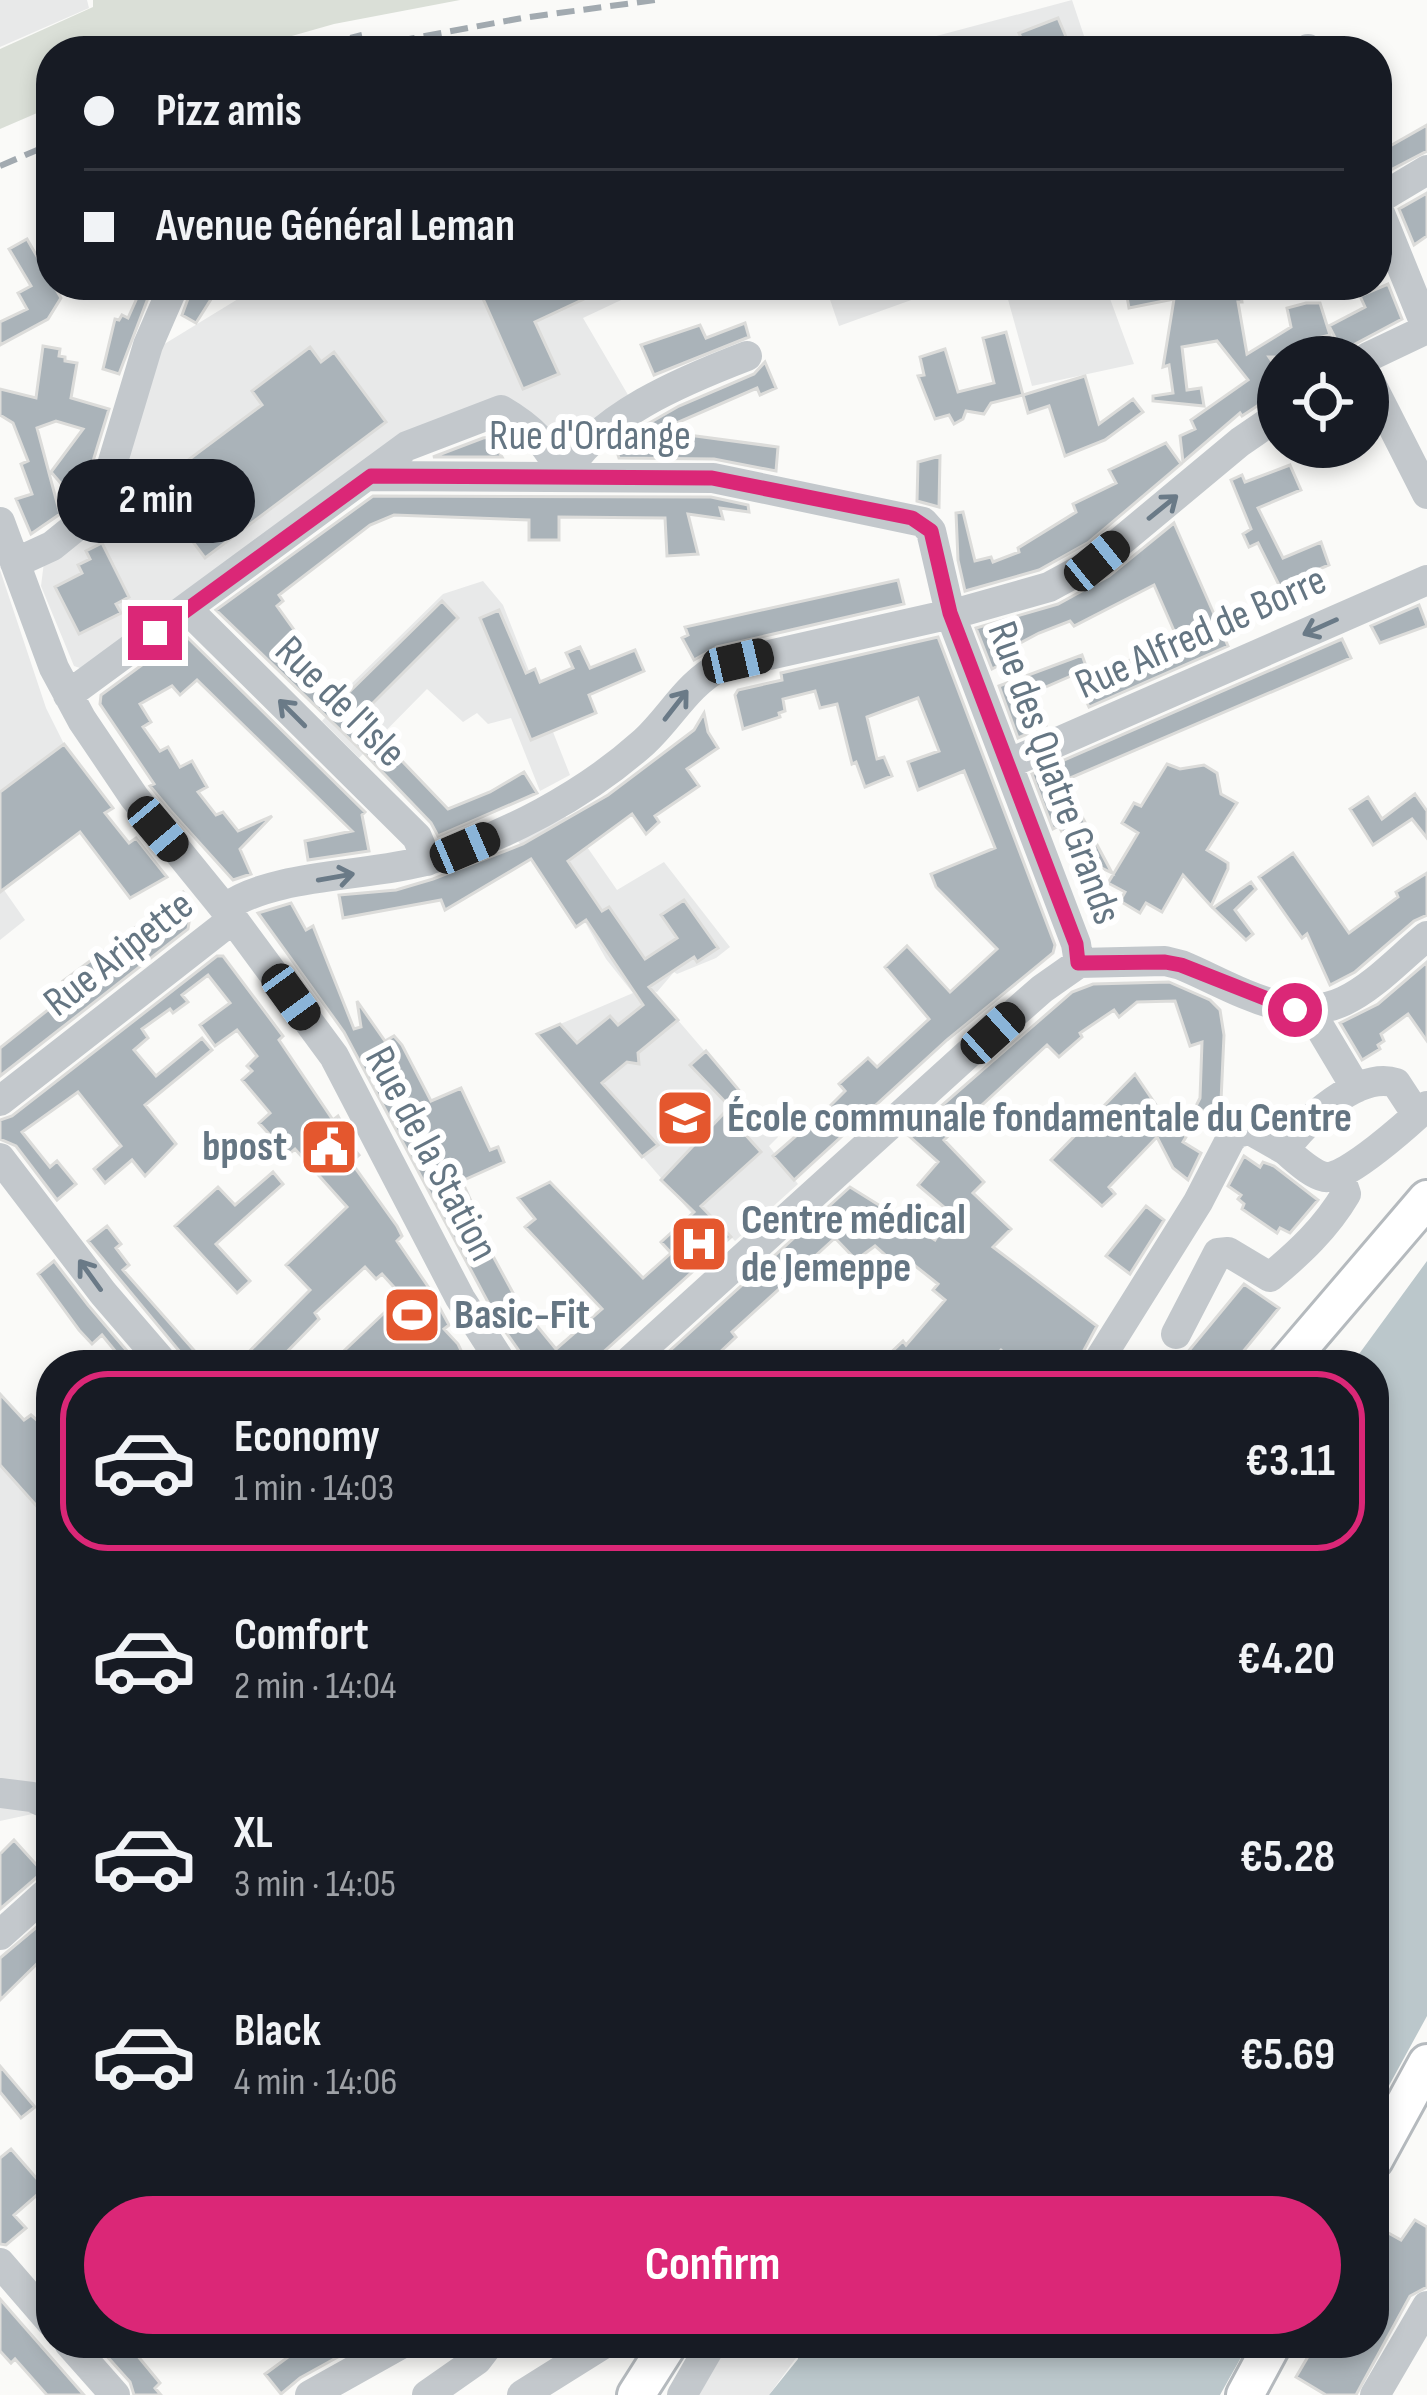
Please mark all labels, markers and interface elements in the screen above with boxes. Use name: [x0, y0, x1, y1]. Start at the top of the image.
text: Pizz amis: [156, 84, 302, 139]
text: Avenue Général Leman: [156, 199, 515, 254]
map controls: [1257, 336, 1389, 468]
button: locate: [1257, 336, 1389, 468]
street label: Rue d'Ordange: [489, 411, 691, 462]
callout: 2 min: [56, 459, 254, 543]
text: 2 min: [119, 477, 193, 524]
one-way arrow: [1147, 494, 1179, 521]
car: [1058, 524, 1136, 598]
street label: Rue Alfred de Borre: [1068, 555, 1334, 711]
route end: [128, 606, 182, 660]
street label: Rue des Quatre Grands: [976, 615, 1132, 931]
one-way arrow: [1303, 617, 1339, 639]
street label: Rue de l'Isle: [264, 626, 416, 778]
car: [699, 635, 777, 687]
one-way arrow: [662, 689, 689, 721]
one-way arrow: [278, 700, 307, 728]
car: [121, 790, 195, 868]
car: [425, 817, 505, 879]
one-way arrow: [316, 865, 355, 888]
street label: Rue Aripette: [34, 880, 204, 1028]
car: [255, 957, 327, 1037]
route start: [1268, 983, 1322, 1037]
car: [954, 996, 1032, 1070]
street label: Rue de la Station: [353, 1038, 509, 1270]
school or university icon: École communale fondamentale du Centre: [654, 1087, 716, 1149]
place label: École communale fondamentale du Centre: [727, 1093, 1352, 1144]
public building icon: bpost: [298, 1116, 360, 1178]
place label: bpost: [202, 1122, 287, 1173]
place label: Centre médical de Jemeppe: [741, 1195, 966, 1294]
hospital icon: Centre médical de Jemeppe: [668, 1213, 730, 1275]
one-way arrow: [78, 1259, 104, 1292]
sports icon: Basic-Fit: [381, 1284, 443, 1346]
place label: Basic-Fit: [454, 1290, 590, 1341]
icon: car: [90, 1407, 198, 1515]
text: Economy: [234, 1410, 380, 1465]
text: €3.11: [1245, 1434, 1335, 1489]
text: 1 min · 14:03: [234, 1465, 394, 1512]
icon: car: [90, 1605, 198, 1713]
text: Comfort: [234, 1608, 369, 1663]
text: €4.20: [1237, 1632, 1335, 1687]
text: 2 min · 14:04: [234, 1663, 396, 1710]
icon: car: [90, 1803, 198, 1911]
text: XL: [234, 1806, 273, 1861]
text: €5.28: [1240, 1830, 1335, 1885]
text: 3 min · 14:05: [234, 1861, 396, 1908]
icon: car: [90, 2001, 198, 2109]
text: Black: [234, 2004, 321, 2059]
text: €5.69: [1240, 2028, 1335, 2083]
text: 4 min · 14:06: [234, 2059, 397, 2106]
button: Confirm: [84, 2196, 1341, 2334]

